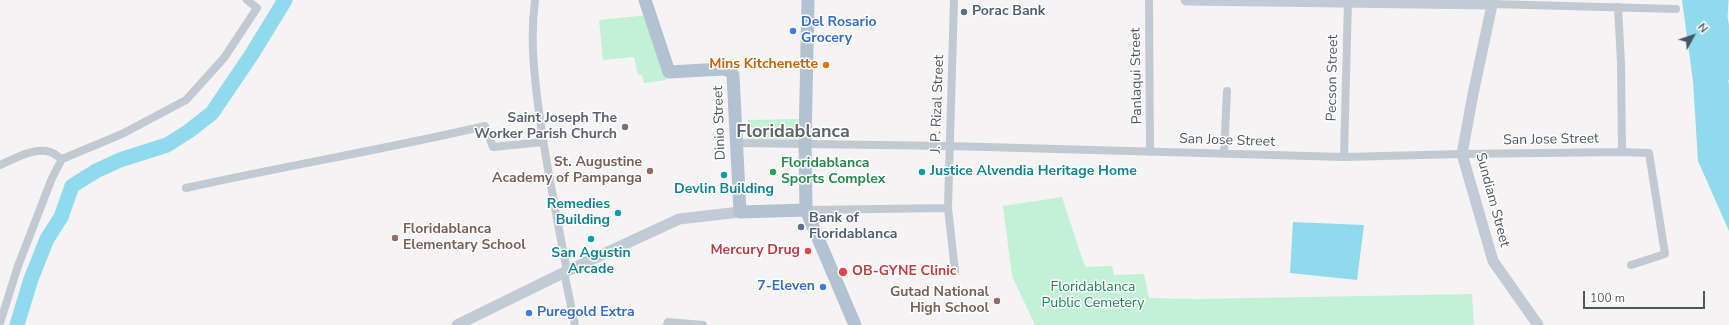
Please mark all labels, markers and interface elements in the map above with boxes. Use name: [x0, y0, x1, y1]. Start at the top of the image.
place label: Porac Bank: [972, 4, 1045, 20]
marker: Porac Bank: [959, 7, 969, 17]
place label: Del Rosario Grocery: [801, 15, 877, 48]
north arrow: [1673, 16, 1713, 56]
text: N: [1694, 20, 1711, 36]
marker: Del Rosario Grocery: [788, 26, 798, 36]
street label: Panlaqui Street: [1128, 28, 1146, 124]
street label: Pecson Street: [1324, 34, 1342, 122]
street label: J. P. Rizal Street: [928, 55, 948, 153]
place label: Mins Kitchenette: [709, 57, 818, 73]
marker: Mins Kitchenette: [821, 60, 831, 70]
street label: Dinio Street: [710, 86, 730, 160]
place label: Saint Joseph The Worker Parish Church: [474, 111, 617, 144]
marker: Saint Joseph The Worker Parish Church: [620, 122, 630, 132]
district label: Floridablanca: [736, 122, 850, 144]
street label: San Jose Street: [1179, 131, 1275, 151]
street label: San Jose Street: [1503, 131, 1599, 149]
street label: Sundiam Street: [1471, 151, 1513, 249]
place label: St. Augustine Academy of Pampanga: [492, 155, 642, 188]
place label: Floridablanca Sports Complex: [781, 156, 886, 188]
place label: Justice Alvendia Heritage Home: [930, 164, 1137, 180]
marker: St. Augustine Academy of Pampanga: [645, 166, 655, 176]
marker: Floridablanca Sports Complex: [768, 167, 778, 177]
marker: Justice Alvendia Heritage Home: [917, 167, 927, 177]
marker: Devlin Building: [719, 170, 729, 180]
place label: Devlin Building: [674, 182, 774, 198]
place label: Remedies Building: [547, 197, 610, 230]
marker: Remedies Building: [613, 208, 623, 218]
place label: Bank of Floridablanca: [809, 211, 897, 244]
place label: Floridablanca Elementary School: [403, 222, 526, 254]
marker: Bank of Floridablanca: [796, 222, 806, 232]
marker: Floridablanca Elementary School: [390, 233, 400, 243]
marker: San Agustin Arcade: [586, 234, 596, 244]
place label: Mercury Drug: [710, 243, 800, 259]
place label: San Agustin Arcade: [551, 246, 631, 278]
marker: Mercury Drug: [803, 246, 813, 256]
place label: OB-GYNE Clinic: [852, 264, 956, 280]
marker: OB-GYNE Clinic: [837, 266, 849, 278]
place label: 7-Eleven: [757, 279, 815, 295]
park label: Floridablanca Public Cemetery: [1042, 280, 1144, 312]
marker: 7-Eleven: [818, 282, 828, 292]
scale bar: [1585, 283, 1707, 309]
place label: Gutad National High School: [890, 285, 989, 318]
text: 100 m: [1590, 290, 1625, 306]
marker: Gutad National High School: [992, 296, 1002, 306]
place label: Puregold Extra: [537, 305, 635, 321]
marker: Puregold Extra: [524, 308, 534, 318]

